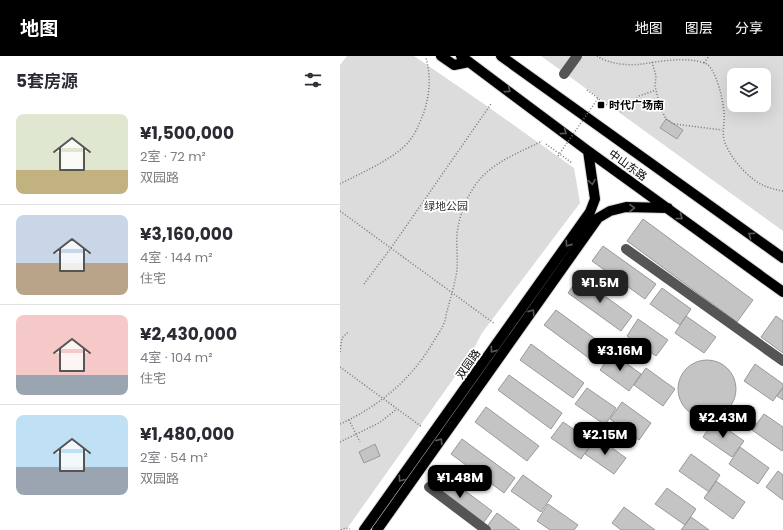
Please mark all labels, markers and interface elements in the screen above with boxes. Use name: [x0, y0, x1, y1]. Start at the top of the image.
text: 地图: [20, 15, 58, 42]
text: 地图: [635, 18, 663, 38]
text: 图层: [685, 18, 713, 38]
text: 分享: [735, 18, 763, 38]
map controls: [727, 68, 771, 112]
button: layers: [727, 68, 771, 112]
text: 5套房源: [16, 69, 78, 93]
icon: filters: [302, 69, 324, 91]
one-way arrow: [503, 86, 510, 93]
place label: 时代广场南: [609, 97, 664, 113]
marker: 时代广场南: [596, 100, 606, 110]
text: ¥1,500,000: [140, 121, 234, 145]
one-way arrow: [559, 127, 566, 134]
icon: home: [48, 130, 96, 178]
street label: 中山东路: [605, 146, 651, 184]
text: 2室 · 72 m²: [140, 147, 206, 166]
text: 双园路: [140, 168, 179, 187]
one-way arrow: [587, 179, 596, 185]
park label: 绿地公园: [424, 198, 468, 214]
one-way arrow: [629, 203, 635, 212]
one-way arrow: [676, 212, 683, 220]
text: ¥3,160,000: [140, 222, 233, 246]
icon: home: [48, 231, 96, 279]
one-way arrow: [749, 233, 756, 240]
one-way arrow: [566, 239, 573, 246]
text: 4室 · 144 m²: [140, 248, 213, 267]
text: 住宅: [140, 269, 166, 288]
pin: ¥1.5M: [572, 270, 628, 304]
text: ¥1.5M: [581, 273, 619, 292]
one-way arrow: [527, 310, 534, 317]
text: ¥2,430,000: [140, 322, 237, 346]
icon: home: [48, 331, 96, 379]
pin: ¥3.16M: [587, 338, 653, 372]
text: ¥3.16M: [597, 341, 643, 360]
street label: 双园路: [452, 346, 484, 382]
one-way arrow: [490, 346, 498, 353]
text: 4室 · 104 m²: [140, 348, 213, 367]
text: 住宅: [140, 369, 166, 388]
pin: ¥2.43M: [690, 405, 756, 439]
text: ¥2.43M: [699, 408, 747, 427]
text: ¥1,480,000: [140, 422, 234, 446]
pin: ¥2.15M: [572, 422, 638, 456]
text: ¥2.15M: [582, 425, 628, 444]
icon: home: [48, 431, 96, 479]
one-way arrow: [435, 438, 443, 445]
text: 2室 · 54 m²: [140, 448, 208, 467]
pin: ¥1.48M: [427, 465, 493, 499]
text: ¥1.48M: [437, 468, 483, 487]
text: 双园路: [140, 469, 179, 488]
one-way arrow: [399, 474, 406, 481]

